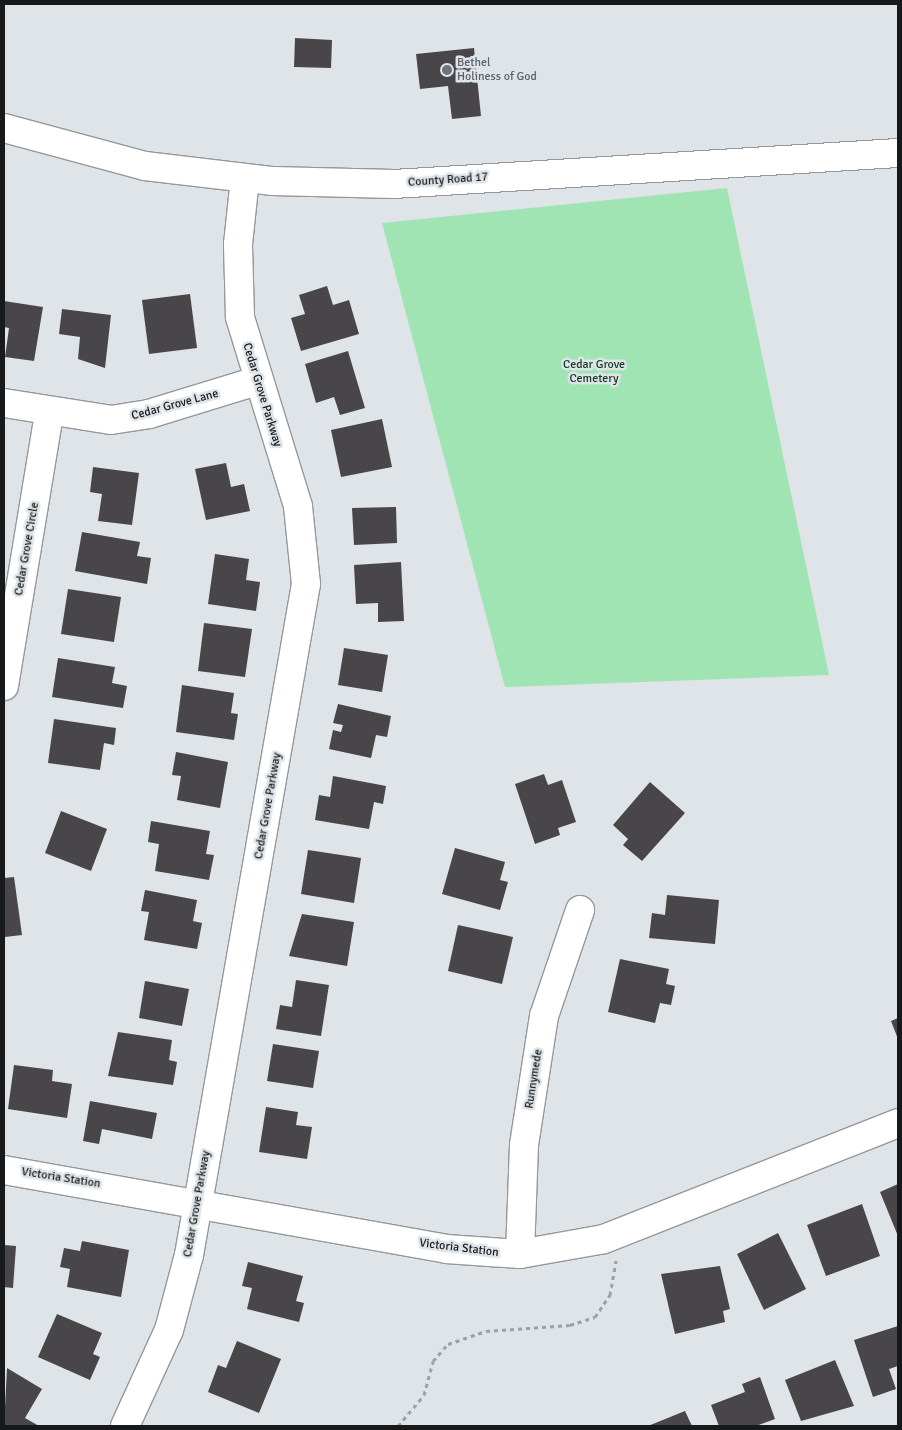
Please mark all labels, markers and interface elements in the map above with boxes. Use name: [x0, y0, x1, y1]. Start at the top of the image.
place label: Bethel Holiness of God: [457, 56, 537, 84]
marker: Bethel Holiness of God: [441, 64, 453, 76]
street label: County Road 17: [407, 170, 489, 190]
street label: Cedar Grove Parkway: [239, 341, 285, 449]
park label: Cedar Grove Cemetery: [563, 358, 625, 386]
street label: Cedar Grove Lane: [130, 386, 220, 424]
street label: Cedar Grove Circle: [12, 501, 42, 597]
street label: Cedar Grove Parkway: [252, 752, 284, 860]
street label: Runnymede: [522, 1048, 546, 1110]
street label: Cedar Grove Parkway: [181, 1150, 213, 1258]
street label: Victoria Station: [20, 1165, 102, 1191]
street label: Victoria Station: [418, 1236, 500, 1260]

